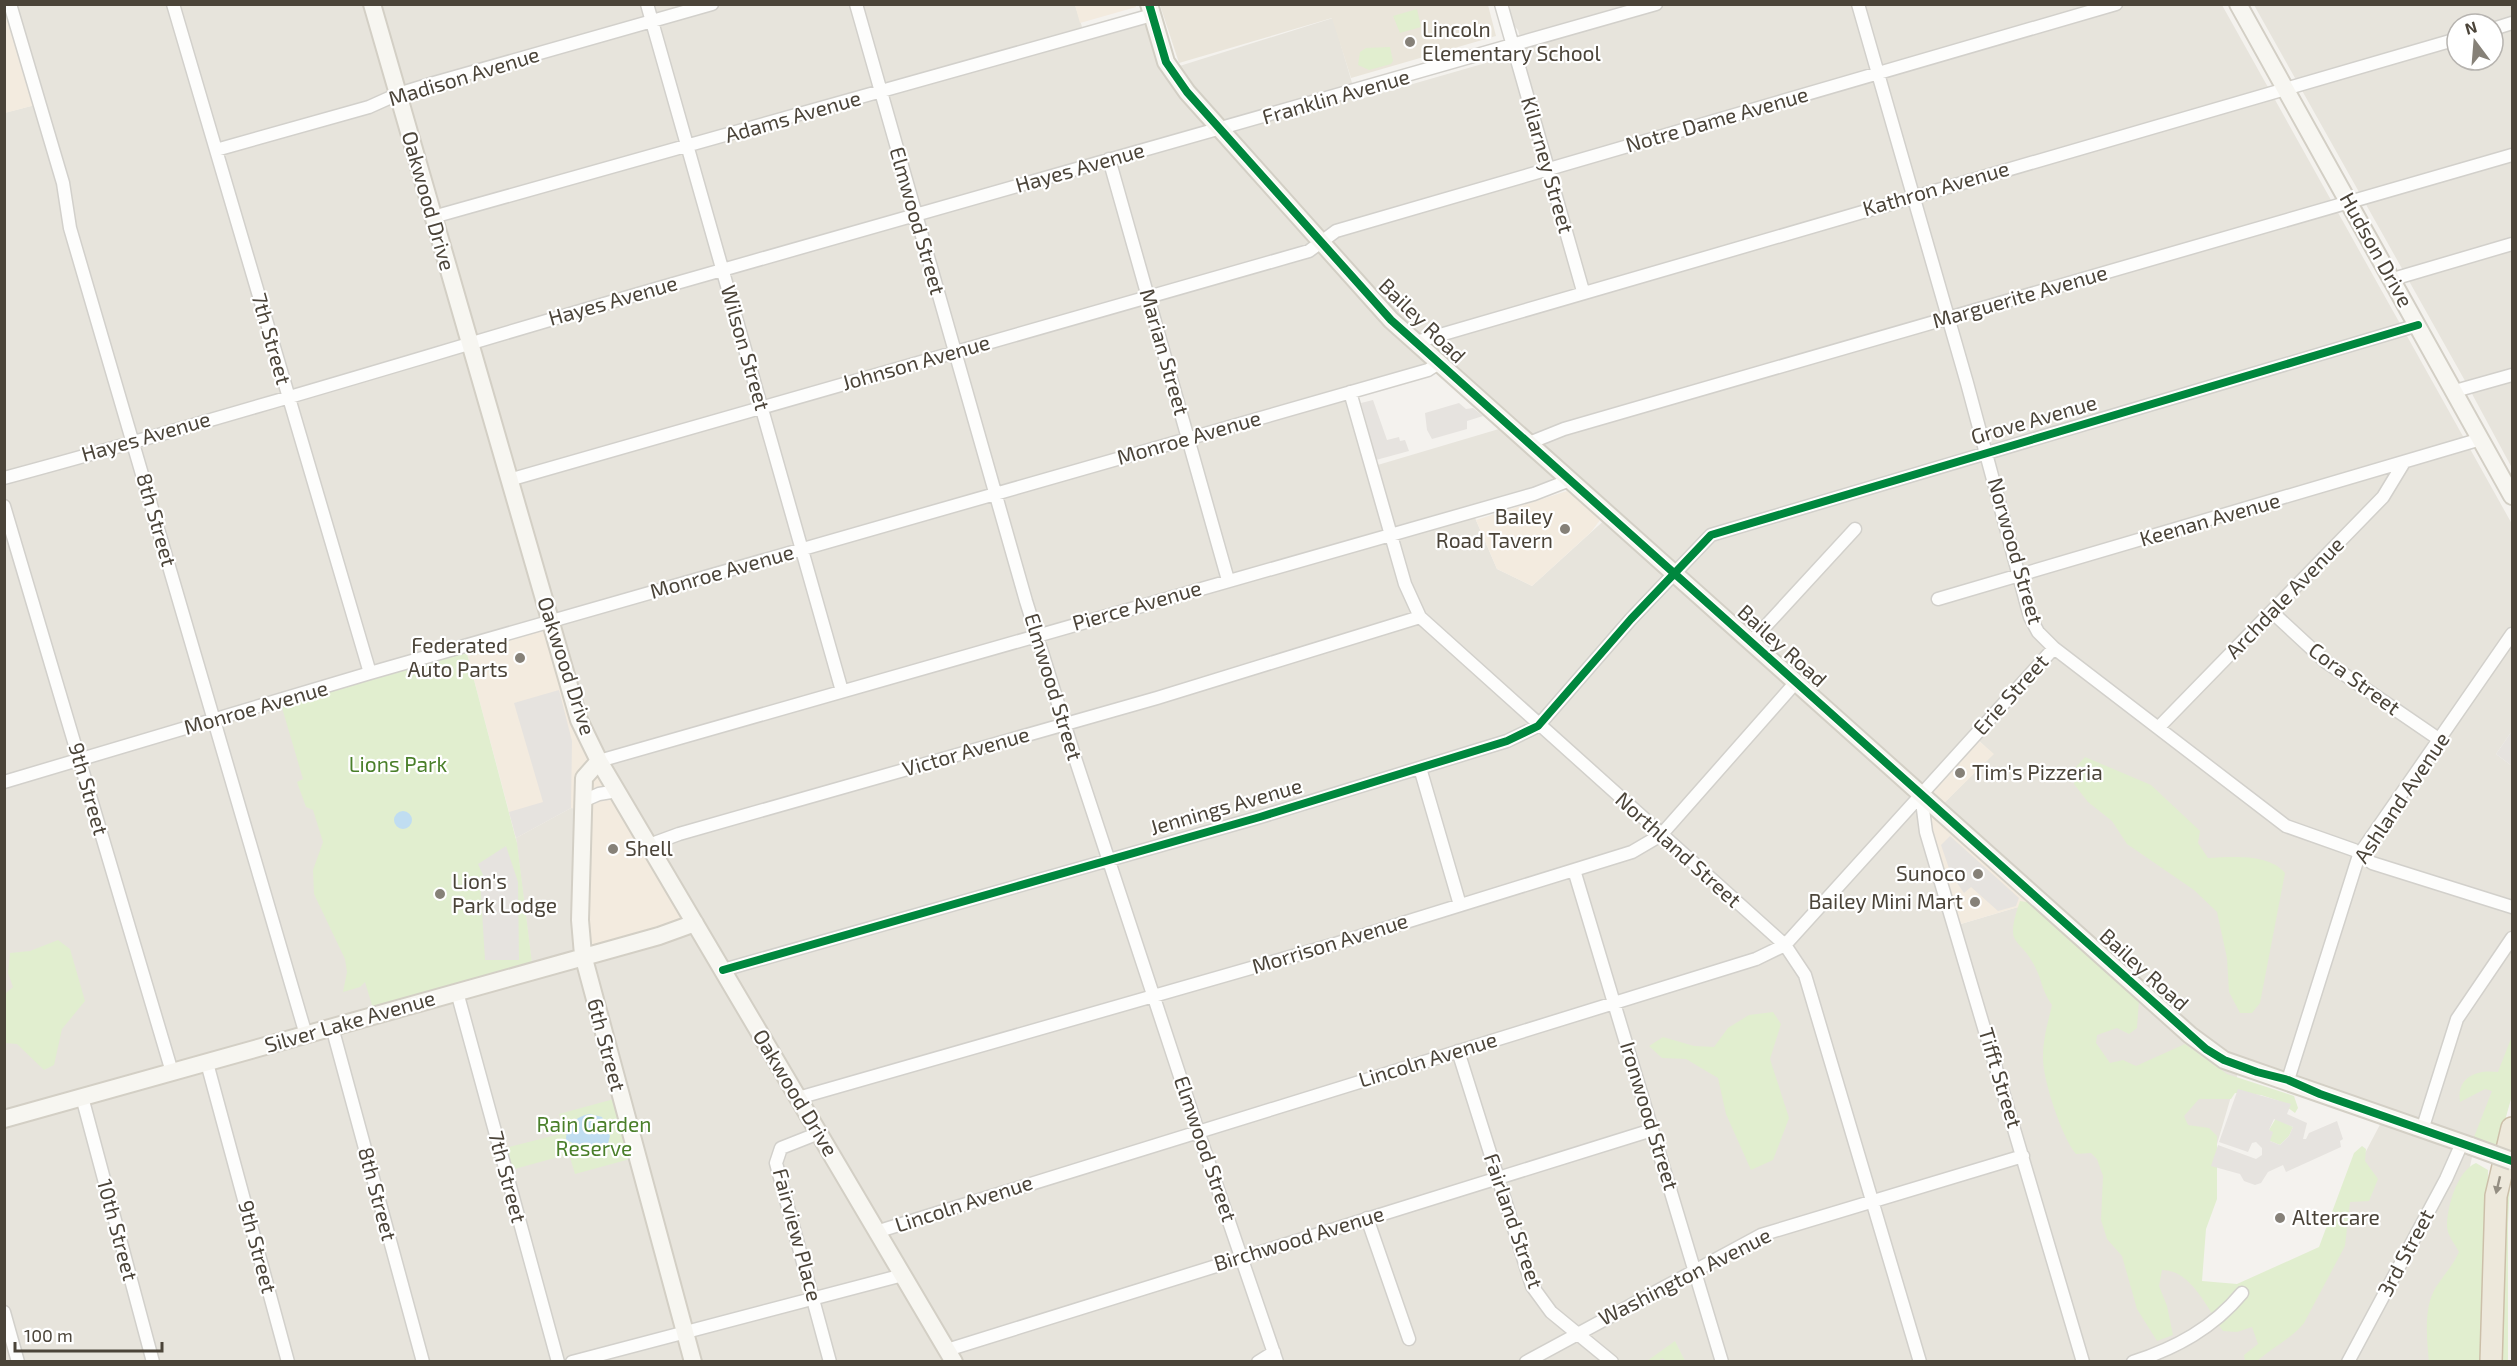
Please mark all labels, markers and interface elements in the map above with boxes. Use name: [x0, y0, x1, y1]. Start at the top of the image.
north arrow: [2445, 12, 2505, 72]
place label: Lincoln Elementary School: [1422, 16, 1602, 65]
text: N: [2463, 16, 2479, 38]
marker: Lincoln Elementary School: [1403, 35, 1417, 49]
street label: Madison Avenue: [385, 41, 542, 110]
street label: Franklin Avenue: [1259, 63, 1412, 129]
street label: Notre Dame Avenue: [1623, 81, 1811, 157]
street label: Adams Avenue: [722, 84, 863, 147]
street label: Kilarney Street: [1517, 93, 1580, 236]
street label: Oakwood Drive: [398, 128, 461, 273]
street label: Hayes Avenue: [1012, 136, 1147, 197]
street label: Elmwood Street: [885, 144, 951, 297]
street label: Kathron Avenue: [1860, 155, 2012, 220]
street label: Hudson Drive: [2336, 188, 2419, 311]
street label: Marguerite Avenue: [1929, 259, 2110, 332]
street label: Hayes Avenue: [545, 269, 680, 330]
street label: Bailey Road: [1374, 272, 1472, 367]
street label: Wilson Street: [717, 282, 776, 413]
street label: Marian Street: [1135, 285, 1195, 418]
street label: 7th Street: [247, 290, 297, 387]
street label: Johnson Avenue: [839, 328, 992, 395]
street label: Grove Avenue: [1968, 389, 2099, 448]
street label: Monroe Avenue: [1114, 404, 1263, 469]
street label: Hayes Avenue: [78, 405, 213, 466]
street label: 8th Street: [132, 470, 183, 569]
street label: Norwood Street: [1984, 474, 2049, 627]
street label: Keenan Avenue: [2136, 487, 2283, 551]
place label: Bailey Road Tavern: [1436, 503, 1553, 552]
marker: Bailey Road Tavern: [1558, 522, 1572, 536]
street label: Archdale Avenue: [2220, 531, 2348, 663]
street label: Monroe Avenue: [647, 538, 796, 603]
street label: Pierce Avenue: [1069, 574, 1204, 635]
street label: Oakwood Drive: [533, 593, 602, 738]
street label: Bailey Road: [1733, 598, 1833, 691]
street label: Elmwood Street: [1020, 610, 1089, 763]
place label: Federated Auto Parts: [407, 632, 508, 681]
street label: Cora Street: [2304, 636, 2405, 719]
street label: Erie Street: [1967, 649, 2053, 739]
marker: Federated Auto Parts: [513, 651, 527, 665]
street label: Monroe Avenue: [181, 674, 330, 739]
street label: Victor Avenue: [899, 721, 1032, 781]
street label: Ashland Avenue: [2348, 727, 2454, 867]
street label: 9th Street: [64, 739, 115, 838]
park label: Lions Park: [349, 751, 448, 776]
place label: Tim's Pizzeria: [1972, 759, 2103, 784]
marker: Tim's Pizzeria: [1953, 766, 1967, 780]
street label: Jennings Avenue: [1147, 772, 1305, 839]
street label: Northland Street: [1611, 786, 1747, 912]
place label: Shell: [625, 835, 673, 860]
marker: Shell: [606, 842, 620, 856]
place label: Sunoco: [1896, 860, 1966, 885]
marker: Sunoco: [1971, 867, 1985, 881]
place label: Lion's Park Lodge: [452, 868, 557, 917]
marker: Lion's Park Lodge: [433, 887, 447, 901]
place label: Bailey Mini Mart: [1808, 888, 1963, 913]
marker: Bailey Mini Mart: [1968, 895, 1982, 909]
street label: Morrison Avenue: [1249, 907, 1411, 978]
street label: Bailey Road: [2095, 922, 2195, 1015]
street label: Silver Lake Avenue: [261, 984, 438, 1057]
street label: 6th Street: [583, 995, 632, 1094]
street label: Oakwood Drive: [749, 1024, 844, 1160]
street label: Tifft Street: [1974, 1024, 2029, 1131]
street label: Lincoln Avenue: [1355, 1026, 1500, 1091]
street label: Ironwood Street: [1616, 1038, 1685, 1193]
street label: Elmwood Street: [1170, 1072, 1243, 1225]
park label: Rain Garden Reserve: [536, 1111, 652, 1160]
street label: 7th Street: [484, 1128, 533, 1225]
street label: 8th Street: [354, 1144, 403, 1243]
street label: Fairland Street: [1480, 1150, 1549, 1291]
street label: Fairview Place: [769, 1165, 828, 1304]
street label: Lincoln Avenue: [892, 1169, 1036, 1237]
one-way arrow: [2493, 1175, 2503, 1194]
street label: 10th Street: [93, 1176, 144, 1283]
street label: 9th Street: [234, 1197, 283, 1296]
street label: Birchwood Avenue: [1210, 1200, 1387, 1275]
place label: Altercare: [2292, 1204, 2380, 1229]
street label: 3rd Street: [2371, 1205, 2438, 1300]
marker: Altercare: [2273, 1211, 2287, 1225]
street label: Washington Avenue: [1594, 1221, 1775, 1330]
scale bar: [15, 1315, 162, 1353]
text: 100 m: [24, 1324, 73, 1346]

